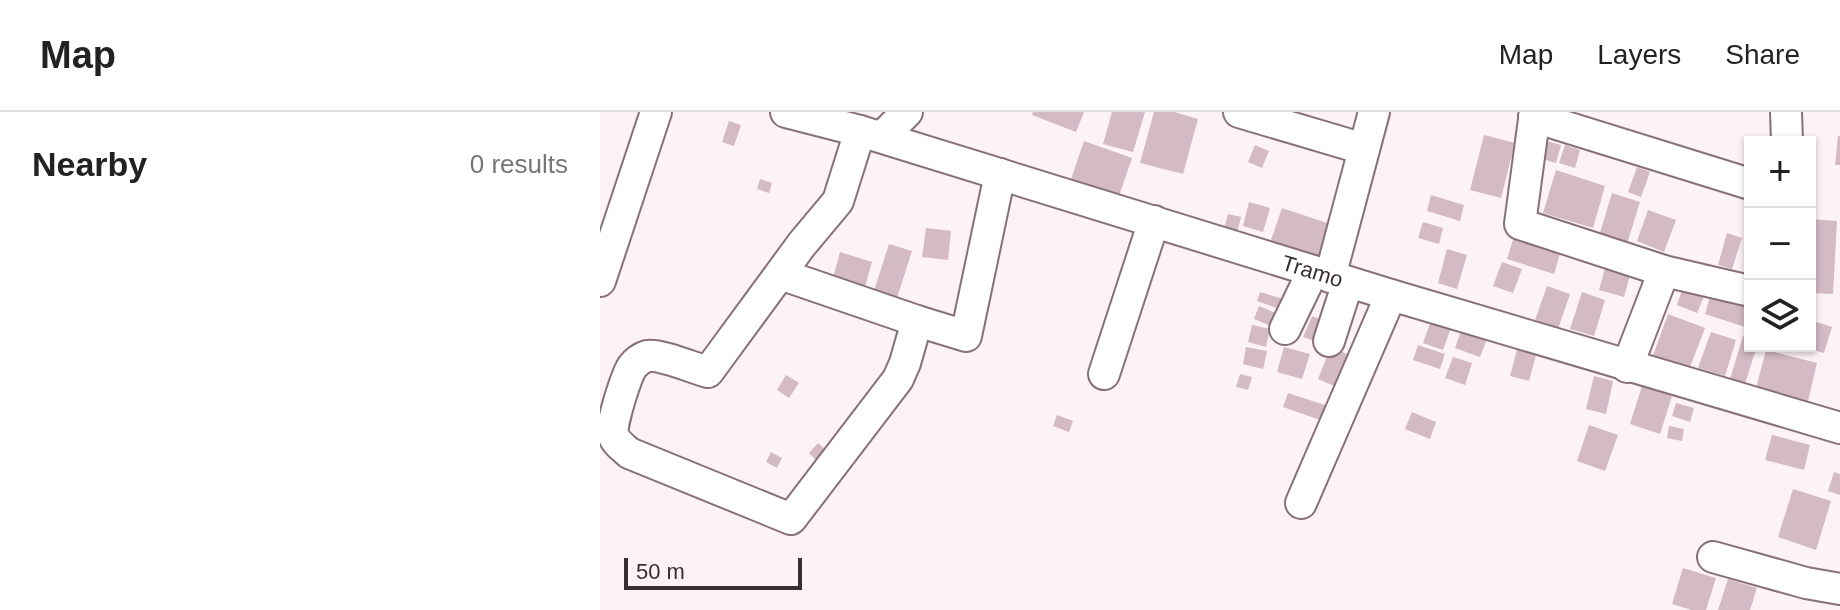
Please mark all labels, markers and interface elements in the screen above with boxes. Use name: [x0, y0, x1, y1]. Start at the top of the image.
text: Map: [40, 34, 116, 76]
text: Map: [1499, 39, 1553, 70]
text: Layers: [1597, 39, 1681, 70]
text: Share: [1725, 39, 1800, 70]
map controls: [1744, 136, 1816, 352]
button: +: [1744, 136, 1816, 208]
text: Nearby: [32, 145, 147, 183]
text: 0 results: [470, 149, 568, 179]
button: −: [1744, 208, 1816, 280]
street label: Tramo: [1279, 250, 1346, 292]
button: layers: [1744, 280, 1816, 352]
scale bar: [624, 554, 802, 590]
text: 50 m: [636, 559, 685, 584]

